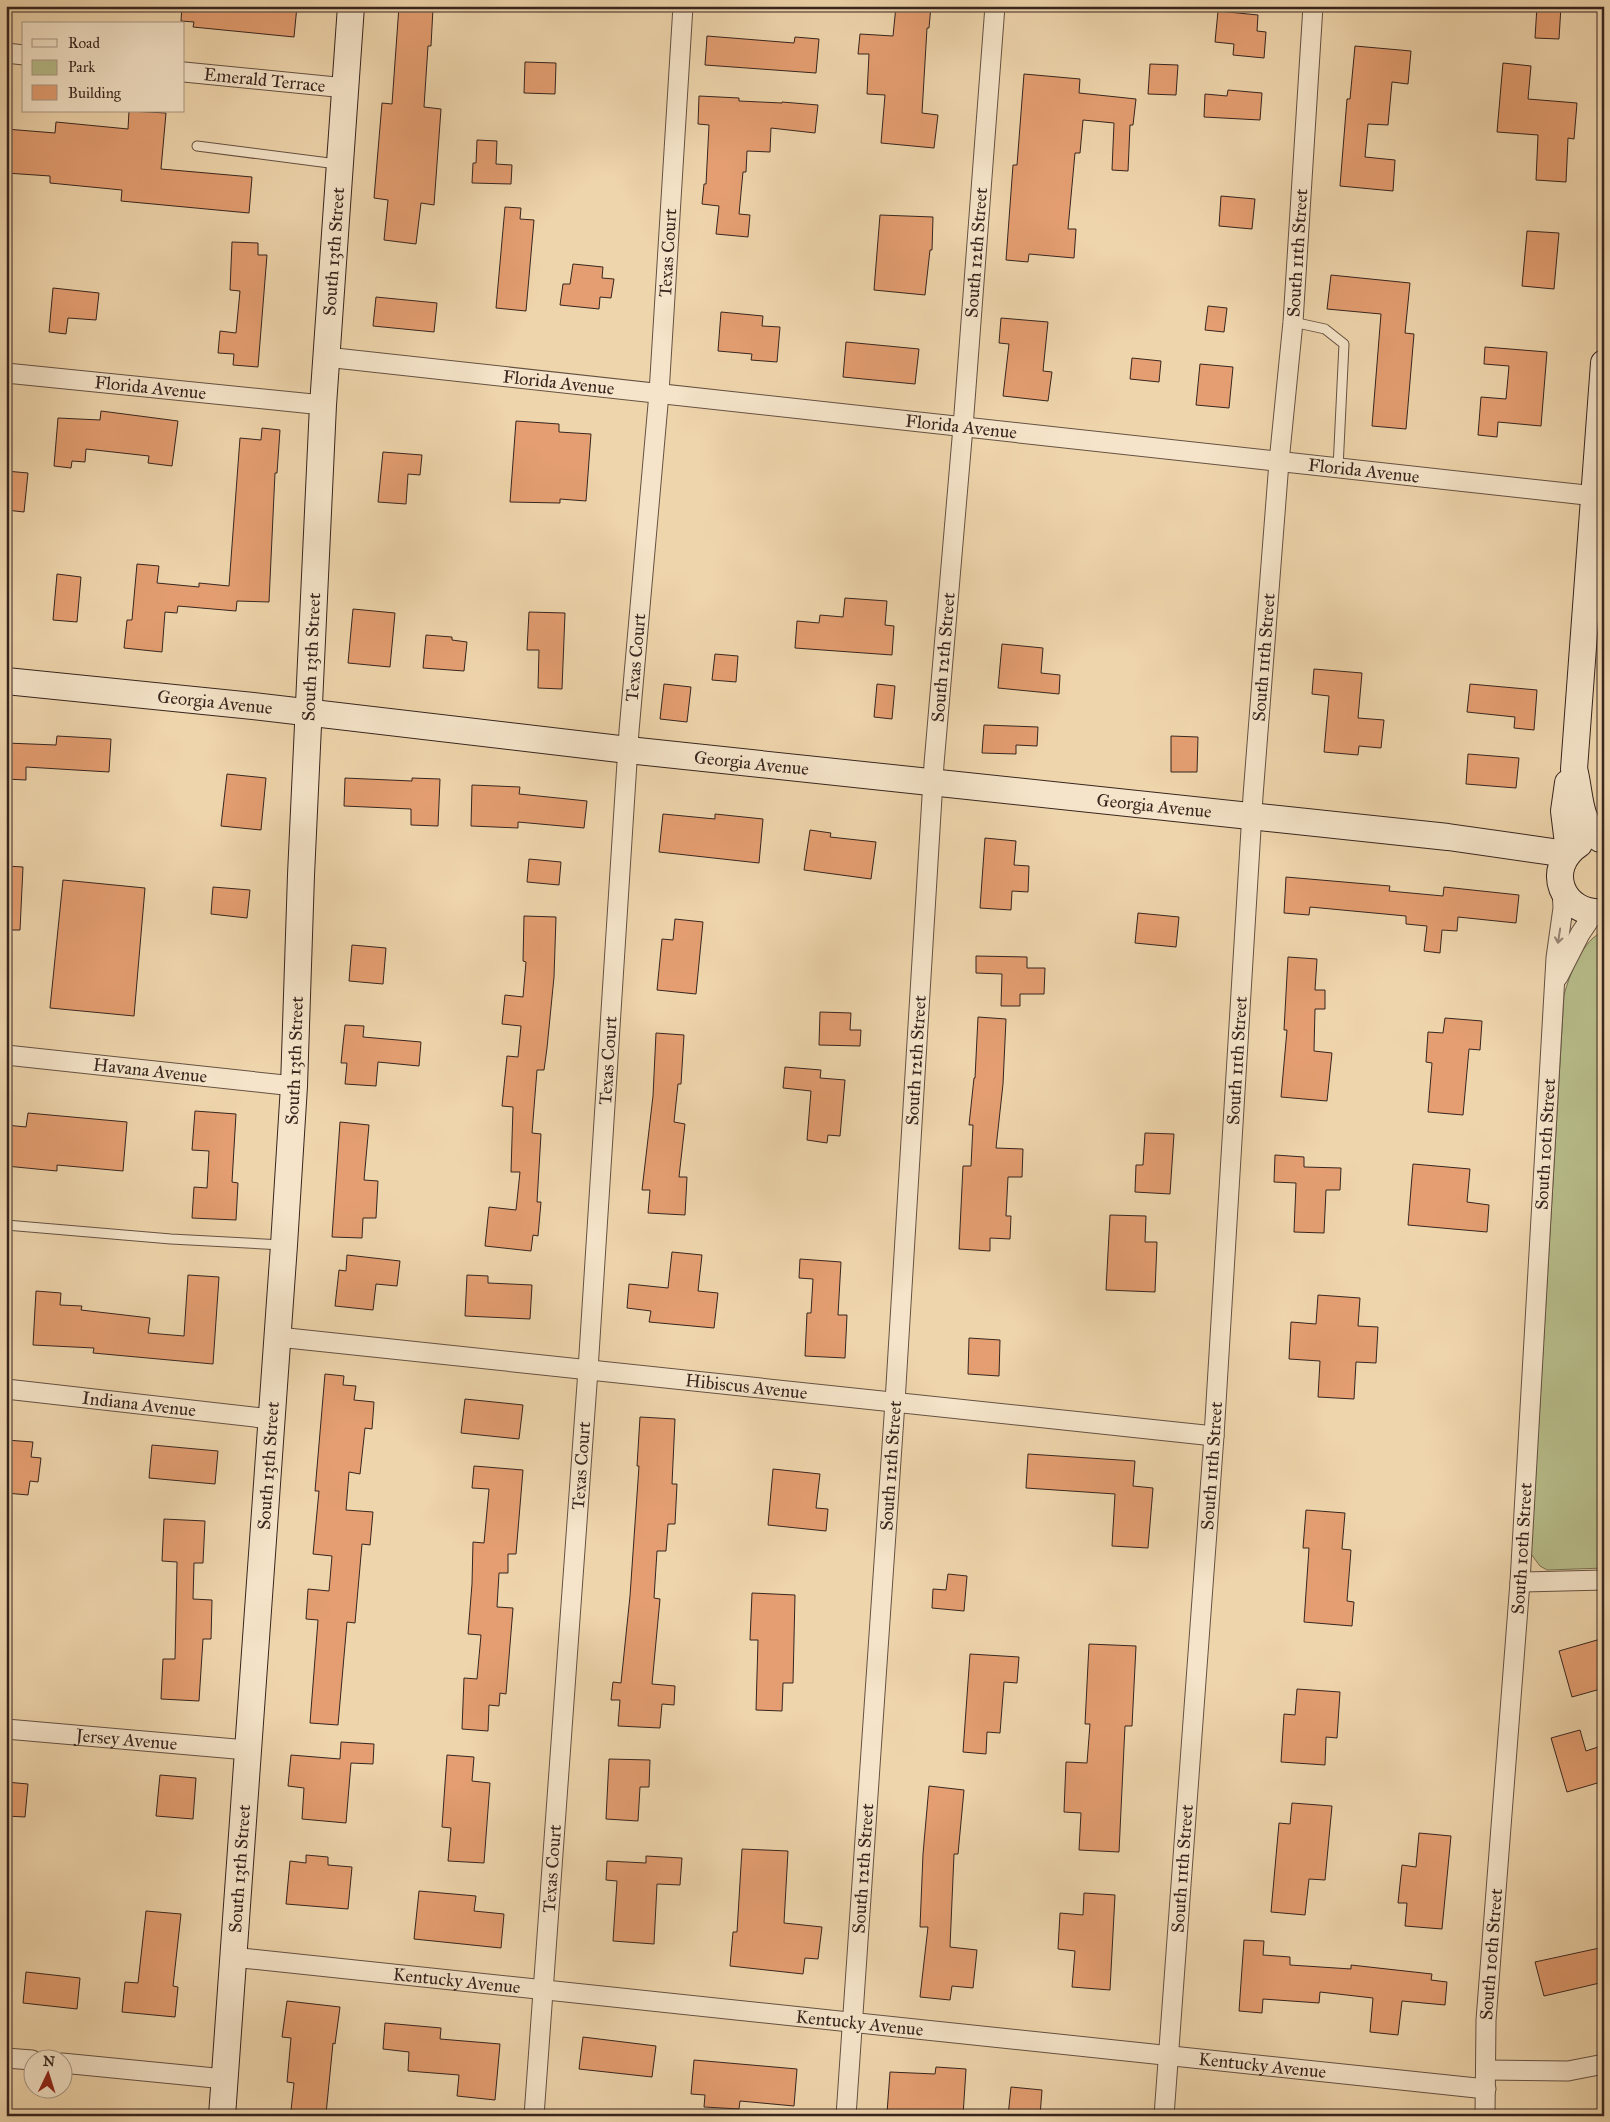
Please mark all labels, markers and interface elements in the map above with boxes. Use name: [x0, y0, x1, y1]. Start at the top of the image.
legend: [22, 22, 185, 112]
text: Road: [68, 34, 100, 52]
text: Park: [68, 58, 95, 76]
street label: Emerald Terrace: [203, 63, 326, 97]
text: Building: [68, 84, 122, 102]
street label: South 13th Street: [318, 186, 349, 317]
street label: South 12th Street: [960, 186, 992, 319]
street label: South 11th Street: [1282, 187, 1312, 318]
street label: Texas Court: [654, 207, 681, 298]
street label: Florida Avenue: [502, 365, 615, 400]
street label: Florida Avenue: [93, 371, 207, 404]
street label: Florida Avenue: [904, 410, 1018, 444]
street label: Florida Avenue: [1307, 454, 1421, 488]
street label: South 13th Street: [297, 591, 325, 722]
street label: South 12th Street: [927, 591, 960, 723]
street label: South 11th Street: [1248, 592, 1280, 722]
street label: Texas Court: [621, 612, 650, 703]
street label: Georgia Avenue: [156, 685, 274, 719]
street label: Georgia Avenue: [693, 746, 810, 780]
street label: Georgia Avenue: [1096, 789, 1213, 823]
one-way arrow: [1554, 928, 1564, 944]
street label: South 12th Street: [901, 994, 931, 1126]
street label: South 13th Street: [281, 995, 308, 1126]
street label: South 11th Street: [1222, 995, 1252, 1125]
street label: Texas Court: [594, 1015, 622, 1106]
street label: Havana Avenue: [92, 1053, 208, 1088]
street label: South 10th Street: [1530, 1077, 1560, 1211]
street label: Hibiscus Avenue: [684, 1369, 808, 1404]
street label: Indiana Avenue: [81, 1387, 197, 1421]
street label: South 12th Street: [875, 1399, 906, 1531]
street label: South 13th Street: [253, 1400, 284, 1531]
street label: South 11th Street: [1196, 1400, 1227, 1531]
street label: Texas Court: [567, 1420, 595, 1511]
street label: South 10th Street: [1507, 1481, 1537, 1615]
street label: Jersey Avenue: [73, 1724, 178, 1755]
street label: South 12th Street: [848, 1802, 878, 1934]
street label: South 13th Street: [224, 1803, 255, 1934]
street label: South 11th Street: [1166, 1803, 1198, 1934]
street label: Texas Court: [538, 1823, 566, 1914]
street label: South 10th Street: [1475, 1887, 1507, 2021]
street label: Kentucky Avenue: [392, 1963, 522, 1998]
street label: Kentucky Avenue: [795, 2005, 924, 2041]
street label: Kentucky Avenue: [1197, 2048, 1327, 2083]
north arrow: [22, 2050, 72, 2100]
text: N: [42, 2053, 56, 2070]

